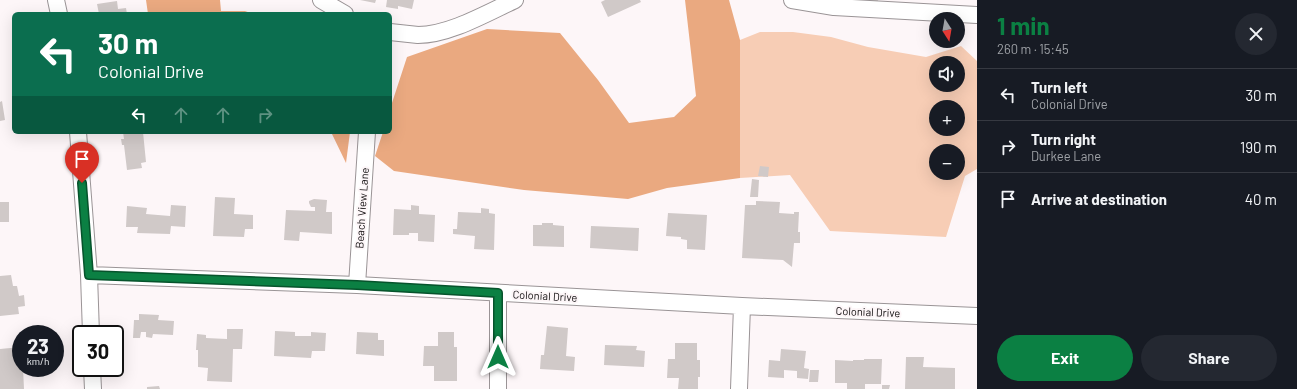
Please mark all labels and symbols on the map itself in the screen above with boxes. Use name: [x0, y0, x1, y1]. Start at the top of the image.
north arrow: [929, 12, 965, 48]
pin: [65, 142, 99, 183]
street label: Beach View Lane: [352, 167, 371, 249]
street label: Colonial Drive: [512, 287, 578, 304]
street label: Colonial Drive: [835, 304, 901, 319]
speed limit sign: 30: [72, 325, 124, 377]
position arrow: [477, 336, 519, 378]

